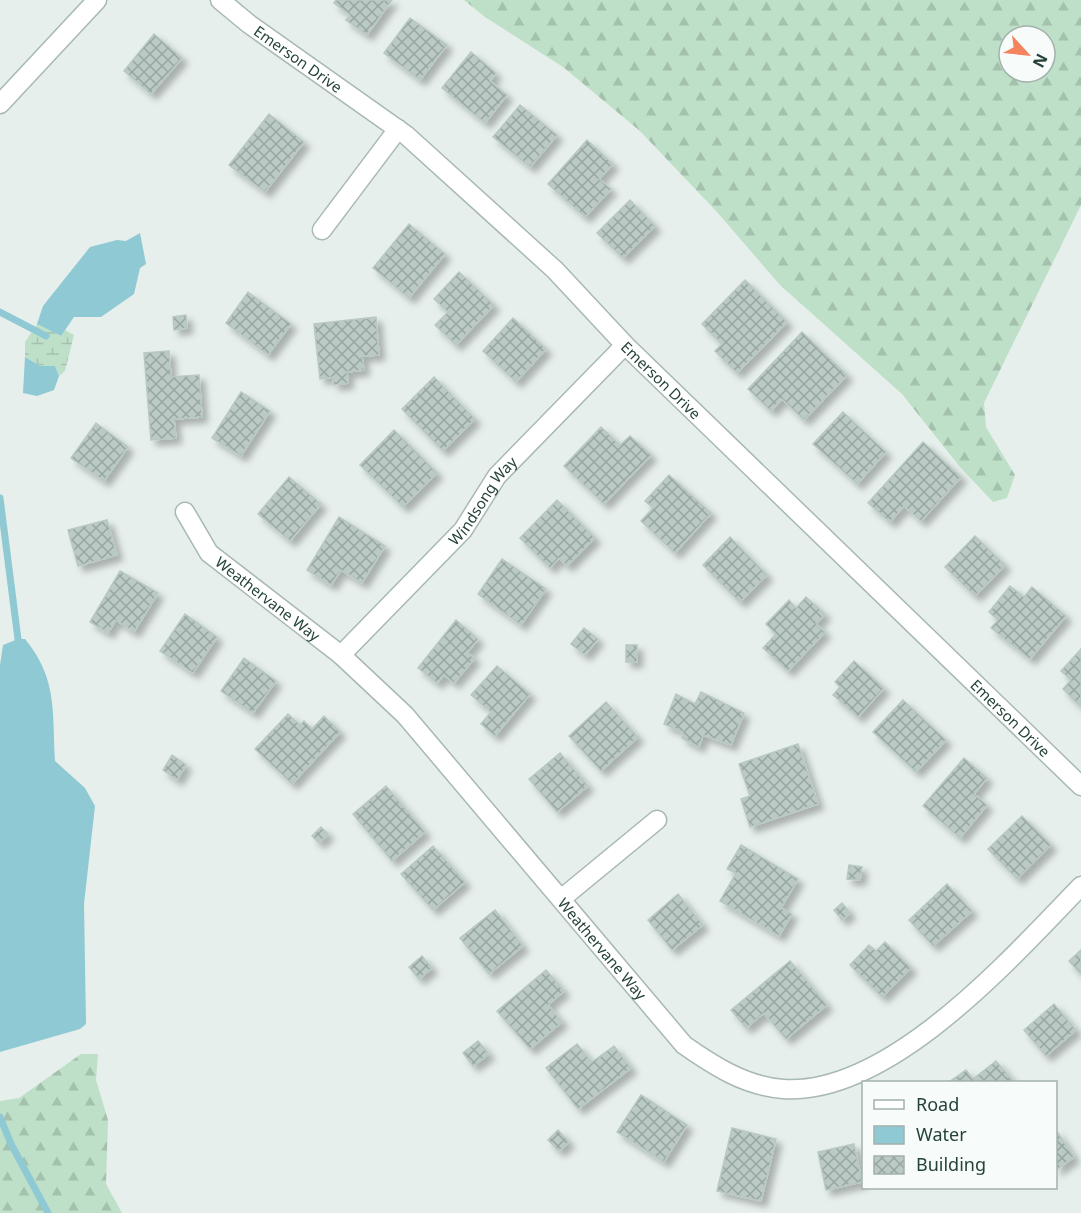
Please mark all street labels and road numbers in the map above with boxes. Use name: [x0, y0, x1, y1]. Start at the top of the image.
street label: Emerson Drive: [250, 21, 346, 97]
street label: Emerson Drive: [617, 337, 705, 423]
street label: Windsong Way: [444, 452, 521, 549]
street label: Weathervane Way: [211, 552, 325, 646]
street label: Emerson Drive: [966, 675, 1055, 761]
street label: Weathervane Way: [554, 894, 652, 1004]

